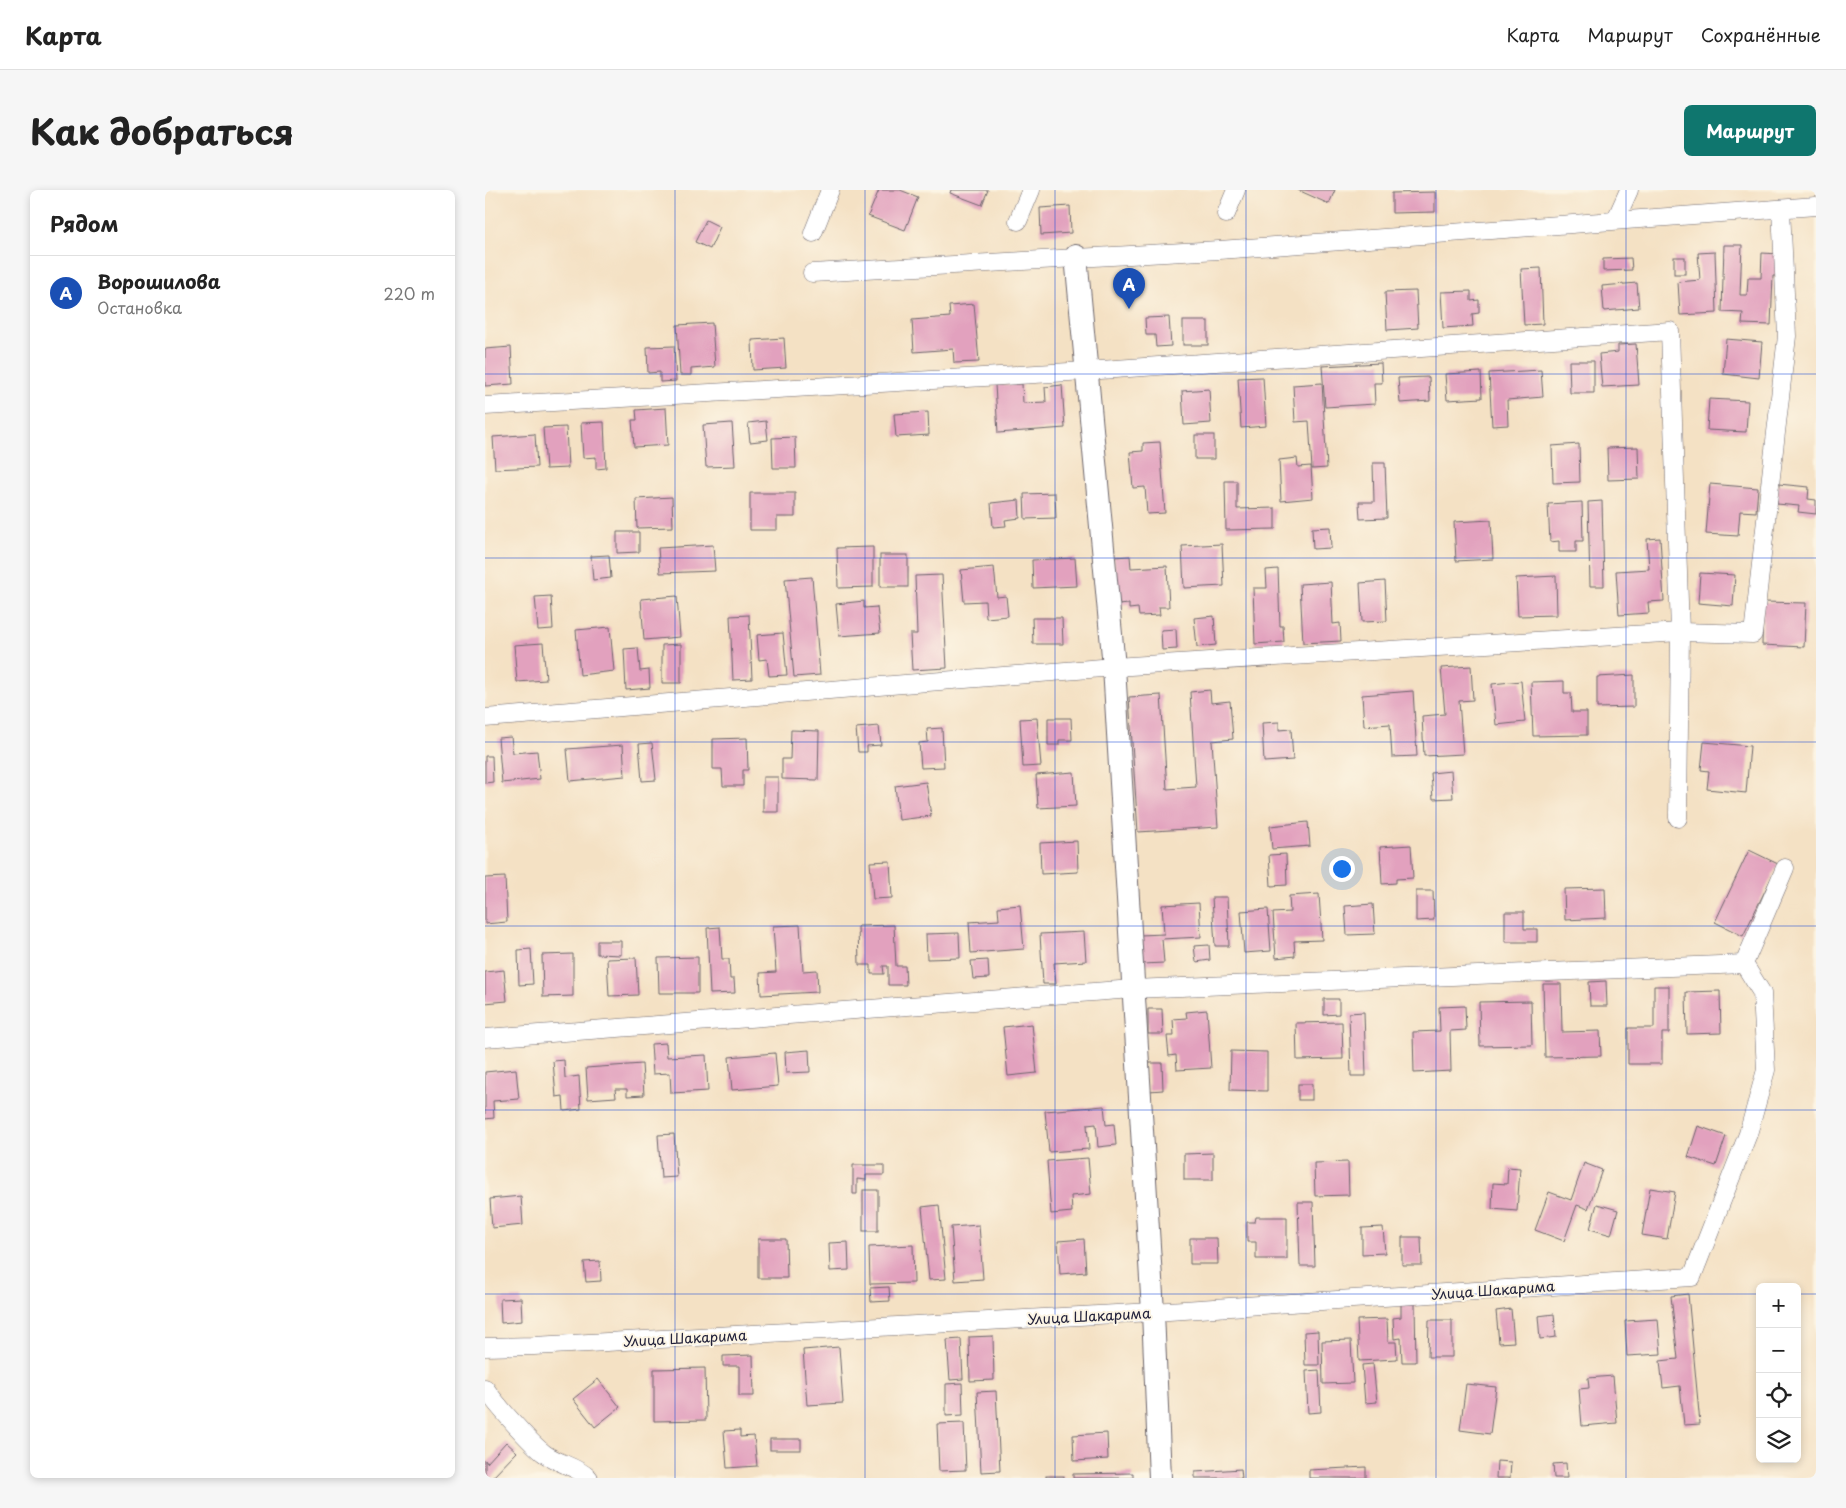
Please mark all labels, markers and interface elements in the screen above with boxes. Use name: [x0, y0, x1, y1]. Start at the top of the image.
text: Карта: [25, 17, 102, 53]
text: Карта: [1507, 21, 1559, 48]
text: Маршрут: [1587, 21, 1673, 48]
text: Сохранённые: [1701, 21, 1821, 48]
text: Как добраться: [30, 104, 294, 157]
button: Маршрут: [1684, 105, 1816, 156]
text: Рядом: [50, 207, 118, 239]
text: Ворошилова: [97, 267, 221, 295]
pin: A: [1113, 268, 1145, 309]
text: A: [60, 281, 72, 305]
text: 220 m: [384, 281, 435, 305]
text: Остановка: [97, 295, 182, 319]
your location: [1329, 856, 1355, 882]
street label: Улица Шакарима: [1431, 1275, 1556, 1305]
map controls: [1756, 1283, 1801, 1463]
button: +: [1756, 1283, 1801, 1328]
street label: Улица Шакарима: [1027, 1302, 1151, 1330]
street label: Улица Шакарима: [623, 1324, 747, 1352]
button: −: [1756, 1328, 1801, 1373]
button: locate: [1756, 1373, 1801, 1418]
button: layers: [1756, 1418, 1801, 1463]

